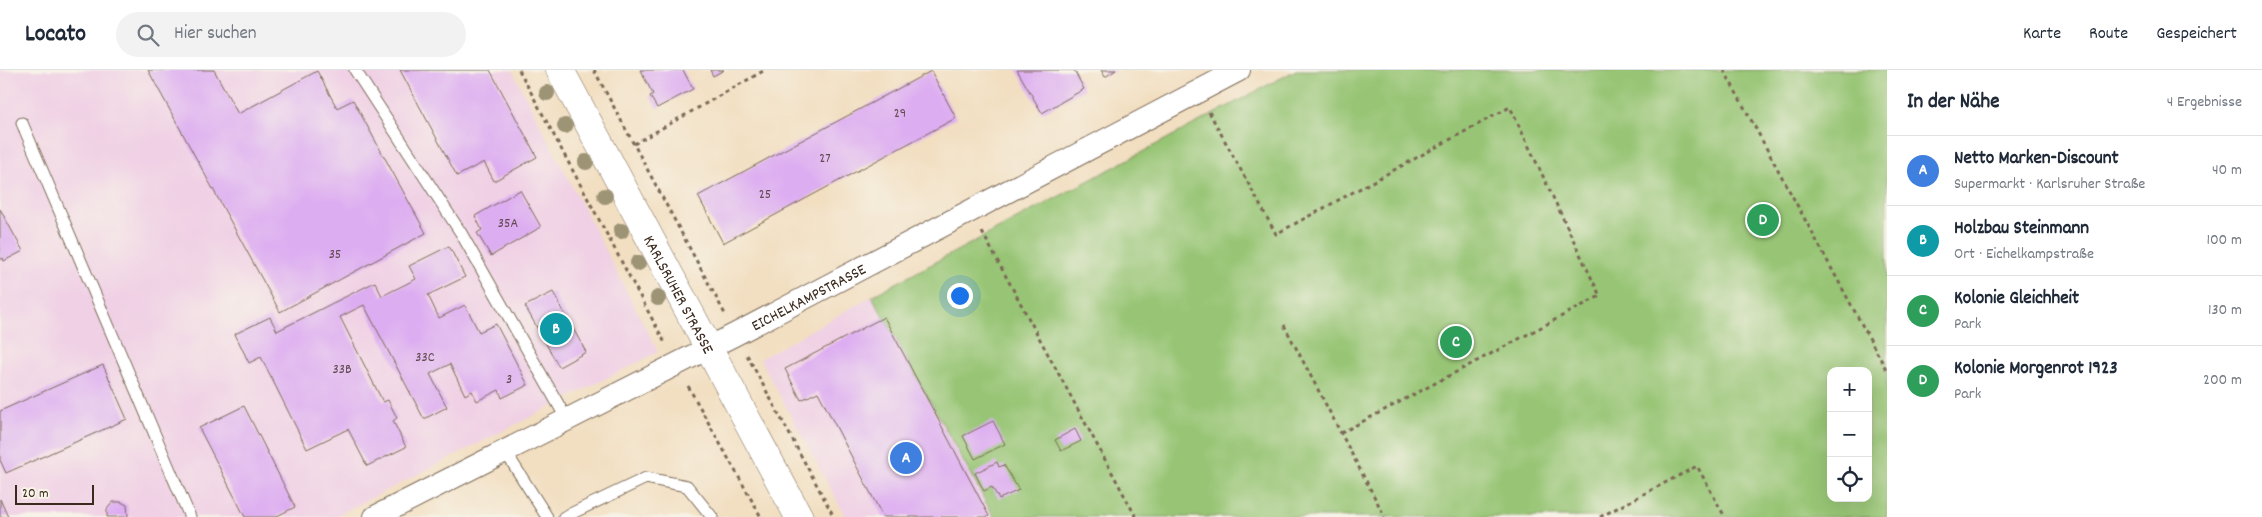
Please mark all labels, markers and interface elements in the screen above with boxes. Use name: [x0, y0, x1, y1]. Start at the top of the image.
search box: [116, 12, 466, 57]
text: Locato: [25, 18, 86, 52]
icon: search: [134, 21, 162, 49]
text: Hier suchen: [174, 21, 257, 48]
text: Karte: [2023, 22, 2061, 47]
text: Route: [2089, 22, 2128, 47]
text: Gespeichert: [2156, 22, 2237, 47]
text: In der Nähe: [1907, 88, 1999, 118]
text: 4 Ergebnisse: [2167, 91, 2242, 114]
house number: 29: [894, 104, 906, 124]
text: Netto Marken-Discount: [1954, 146, 2118, 173]
house number: 27: [819, 149, 831, 169]
text: A: [1919, 159, 1927, 182]
text: 40 m: [2212, 159, 2242, 182]
text: Supermarkt · Karlsruher Straße: [1954, 173, 2145, 196]
house number: 25: [759, 185, 771, 205]
pin: D: [1747, 201, 1779, 239]
house number: 35A: [498, 214, 519, 234]
text: Holzbau Steinmann: [1954, 216, 2089, 243]
text: B: [1919, 229, 1927, 252]
text: 100 m: [2206, 229, 2242, 252]
street label: KARLSRUHER STRASSE: [636, 232, 719, 359]
text: Ort · Eichelkampstraße: [1954, 243, 2094, 266]
house number: 35: [329, 245, 341, 265]
street label: EICHELKAMPSTRASSE: [748, 259, 871, 338]
your location: [947, 283, 973, 309]
text: Kolonie Gleichheit: [1954, 286, 2079, 313]
text: C: [1919, 299, 1927, 322]
text: 130 m: [2208, 299, 2242, 322]
pin: B: [540, 310, 572, 348]
text: Park: [1954, 313, 1981, 336]
pin: C: [1440, 323, 1472, 361]
house number: 33C: [415, 348, 435, 368]
text: Kolonie Morgenrot 1923: [1954, 356, 2118, 383]
house number: 33B: [332, 360, 352, 380]
map controls: [1827, 367, 1872, 502]
button: +: [1827, 367, 1872, 412]
text: D: [1919, 369, 1927, 392]
text: 200 m: [2203, 369, 2242, 392]
house number: 3: [506, 370, 512, 390]
text: Park: [1954, 383, 1981, 406]
button: −: [1827, 412, 1872, 457]
pin: A: [890, 439, 922, 477]
button: locate: [1827, 457, 1872, 502]
scale bar: [15, 482, 94, 505]
text: 20 m: [22, 484, 49, 504]

